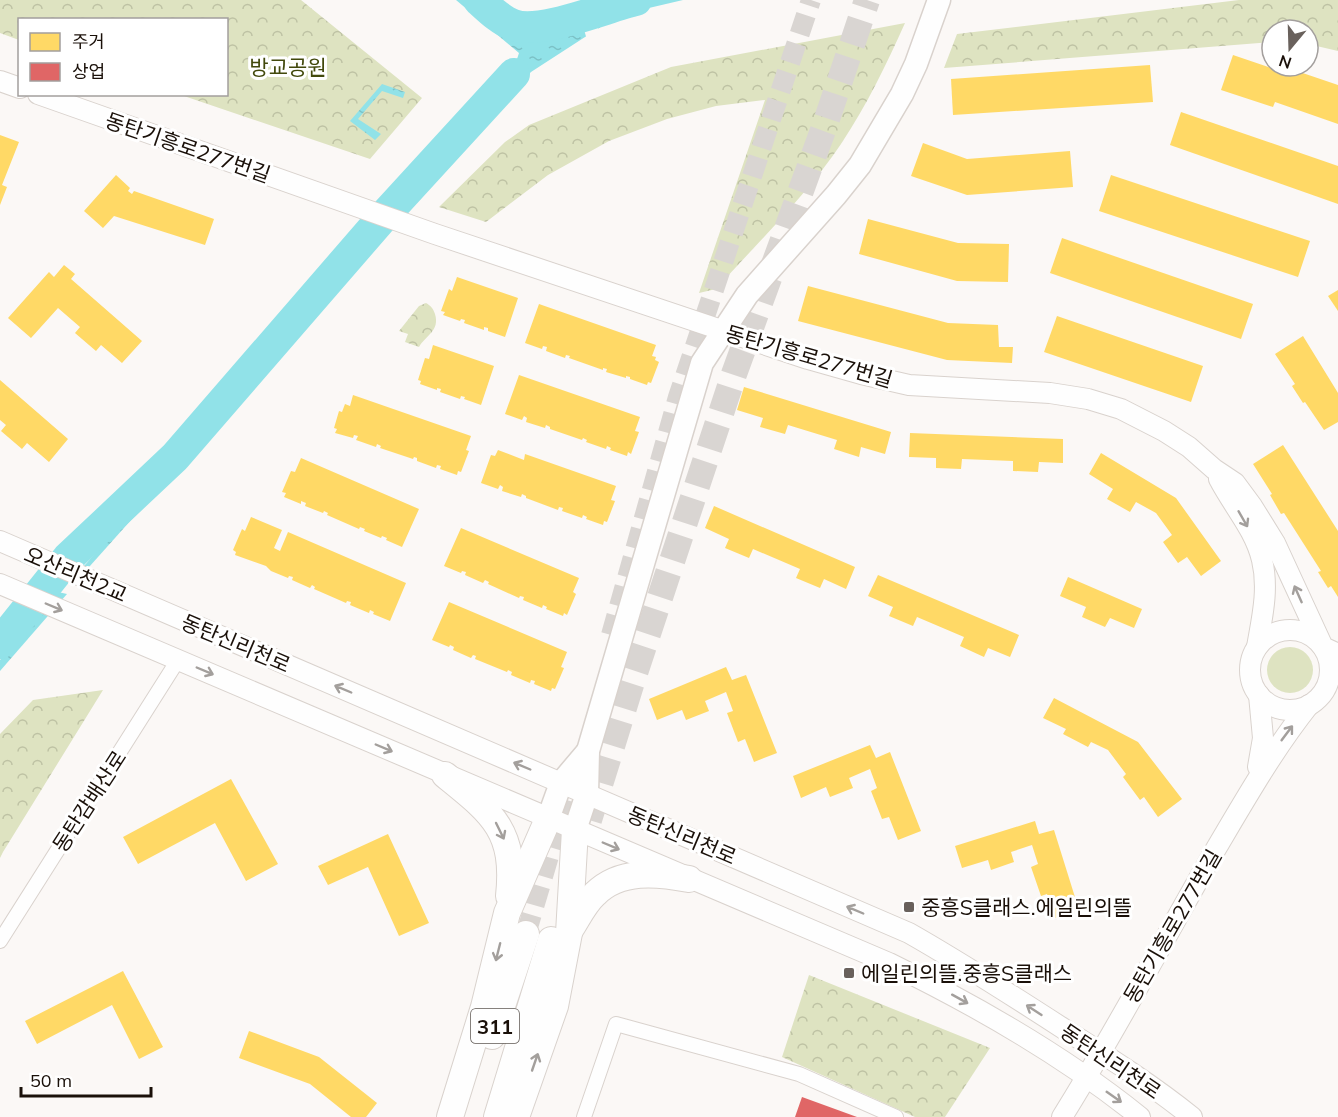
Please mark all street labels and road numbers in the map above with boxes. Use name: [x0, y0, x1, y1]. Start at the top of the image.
street label: 동탄기흥로277번길: [102, 107, 274, 187]
street label: 동탄기흥로277번길: [722, 320, 896, 392]
street label: 오산리천2교: [21, 541, 131, 607]
street label: 동탄신리천로: [178, 608, 294, 678]
street label: 동탄감배산로: [47, 745, 131, 857]
street label: 동탄신리천로: [624, 800, 740, 870]
street label: 동탄기흥로277번길: [1117, 845, 1227, 1007]
road number: 311: [471, 1009, 519, 1043]
street label: 동탄신리천로: [1056, 1018, 1166, 1104]

